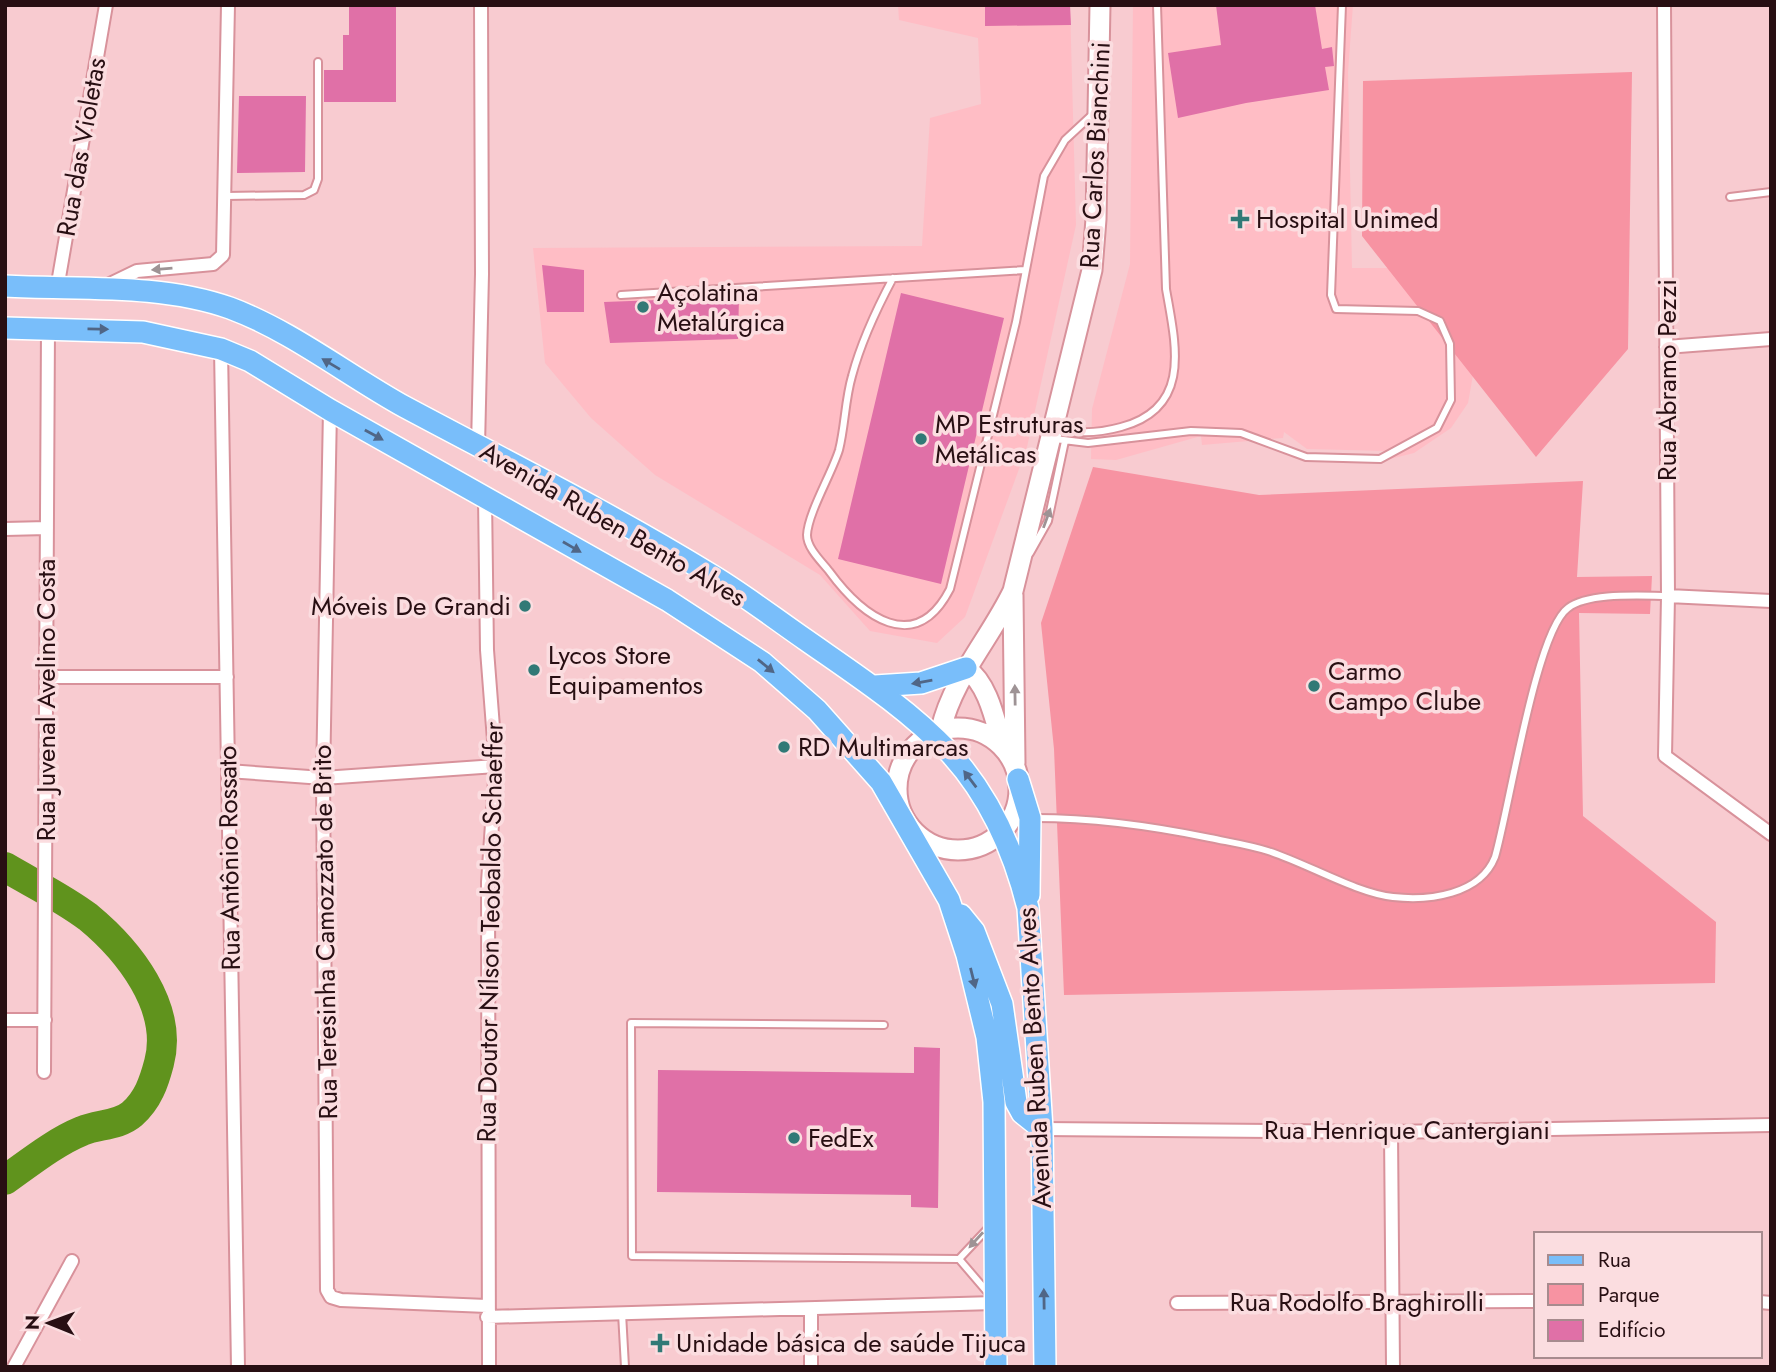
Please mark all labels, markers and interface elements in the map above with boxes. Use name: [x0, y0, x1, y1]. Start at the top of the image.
street label: Rua Carlos Bianchini: [1070, 41, 1120, 269]
street label: Rua das Violetas: [47, 55, 115, 239]
place label: Hospital Unimed: [1256, 200, 1439, 238]
marker: Hospital Unimed: [1230, 209, 1250, 229]
one-way arrow: [151, 263, 173, 274]
place label: Açolatina Metalúrgica: [657, 273, 785, 341]
street label: Rua Abramo Pezzi: [1648, 279, 1686, 481]
marker: Açolatina Metalúrgica: [635, 299, 651, 315]
one-way arrow: [87, 323, 109, 335]
one-way arrow: [322, 358, 341, 371]
place label: MP Estruturas Metálicas: [935, 405, 1084, 473]
one-way arrow: [364, 429, 384, 441]
marker: MP Estruturas Metálicas: [913, 431, 929, 447]
street label: Avenida Ruben Bento Alves: [473, 432, 753, 616]
one-way arrow: [1042, 508, 1053, 529]
one-way arrow: [563, 541, 582, 553]
street label: Rua Juvenal Avelino Costa: [27, 559, 65, 841]
place label: Móveis De Grandi: [311, 587, 511, 625]
marker: Móveis De Grandi: [517, 598, 533, 614]
place label: Lycos Store Equipamentos: [548, 636, 703, 704]
place label: Carmo Campo Clube: [1328, 652, 1481, 720]
one-way arrow: [757, 658, 775, 673]
marker: Lycos Store Equipamentos: [526, 662, 542, 678]
one-way arrow: [911, 677, 933, 688]
marker: Carmo Campo Clube: [1306, 678, 1322, 694]
one-way arrow: [1009, 684, 1021, 706]
street label: Rua Doutor Nílson Teobaldo Schaeffer: [467, 721, 513, 1143]
place label: RD Multimarcas: [798, 728, 968, 766]
marker: RD Multimarcas: [776, 739, 792, 755]
street label: Rua Teresinha Camozzato de Brito: [303, 744, 347, 1120]
street label: Rua Antônio Rossato: [208, 745, 250, 971]
one-way arrow: [963, 770, 977, 788]
street label: Avenida Ruben Bento Alves: [1007, 906, 1061, 1210]
one-way arrow: [968, 967, 979, 989]
street label: Rua Henrique Cantergiani: [1264, 1111, 1550, 1149]
place label: FedEx: [808, 1119, 874, 1157]
marker: FedEx: [786, 1130, 802, 1146]
one-way arrow: [969, 1231, 985, 1248]
legend: [1534, 1232, 1762, 1358]
text: Rua: [1598, 1245, 1631, 1275]
text: Parque: [1598, 1280, 1660, 1310]
street label: Rua Rodolfo Braghirolli: [1230, 1283, 1484, 1321]
one-way arrow: [1038, 1287, 1049, 1309]
north arrow: [14, 1288, 84, 1358]
text: N: [19, 1315, 46, 1330]
text: Edifício: [1598, 1315, 1665, 1345]
place label: Unidade básica de saúde Tijuca: [676, 1324, 1026, 1362]
marker: Unidade básica de saúde Tijuca: [650, 1333, 670, 1353]

